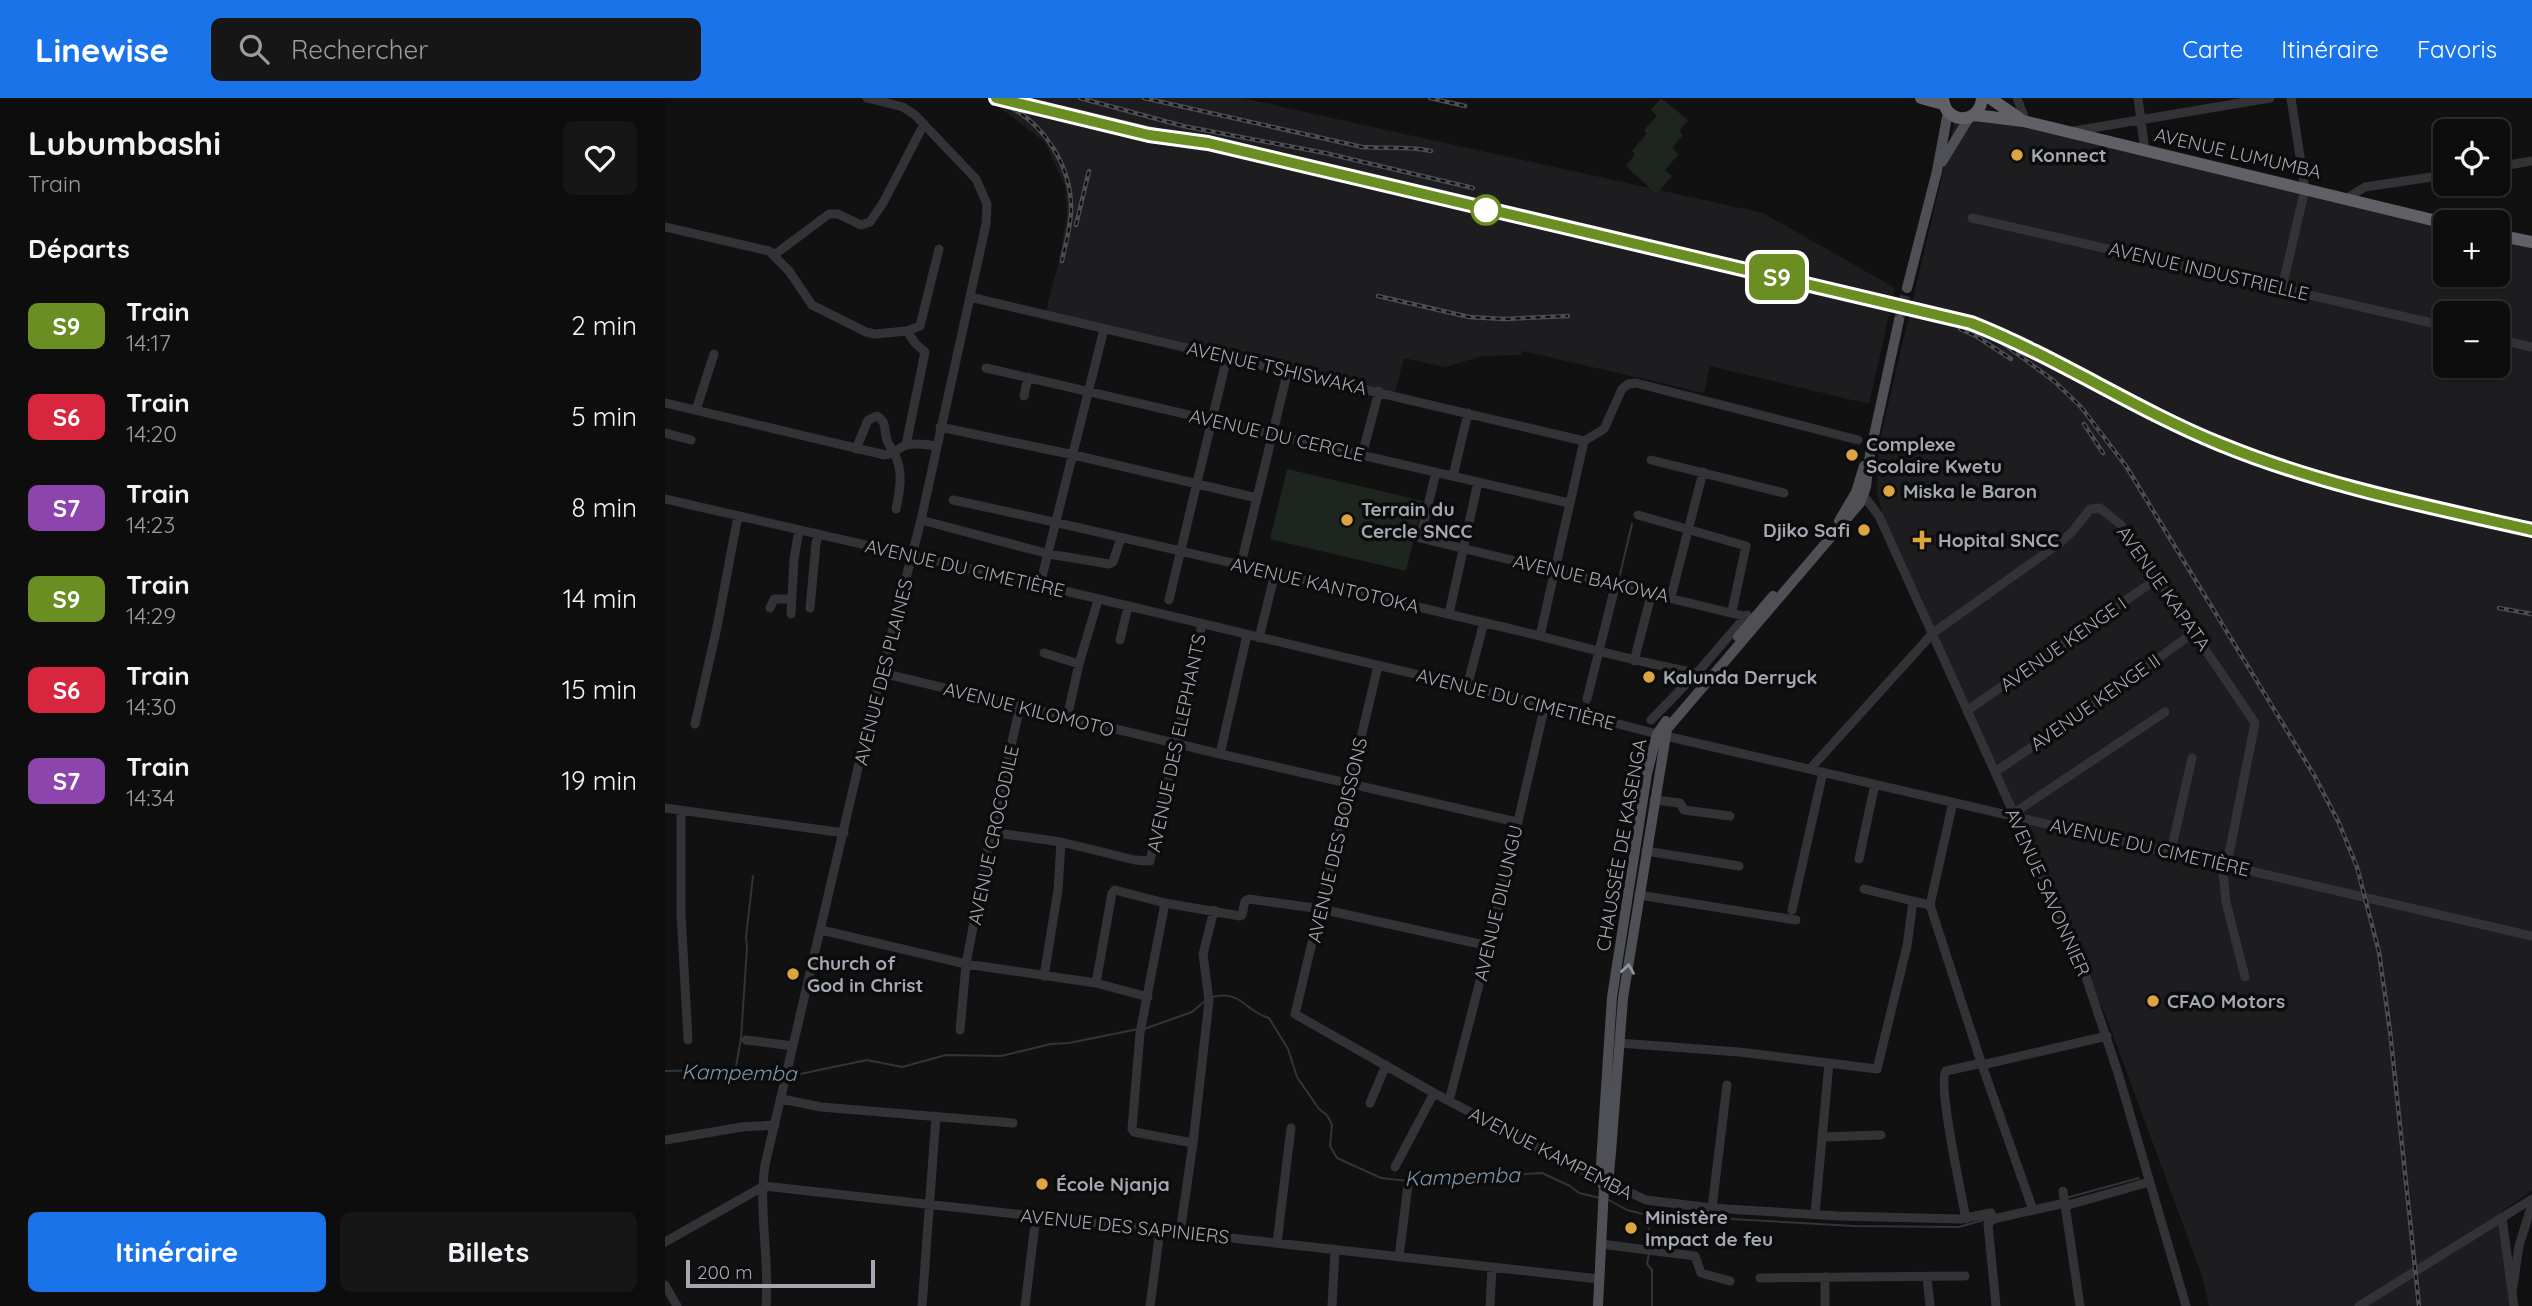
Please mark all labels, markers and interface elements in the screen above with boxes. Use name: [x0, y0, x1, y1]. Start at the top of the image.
search box: [211, 18, 701, 81]
text: Linewise: [35, 29, 169, 70]
icon: search: [235, 30, 273, 68]
text: Rechercher: [291, 33, 428, 66]
text: Carte: [2182, 34, 2243, 64]
text: Itinéraire: [2281, 34, 2379, 64]
text: Favoris: [2417, 34, 2497, 64]
map controls: [2433, 119, 2510, 378]
button: locate: [2433, 119, 2510, 196]
button: heart: [563, 121, 637, 195]
text: Lubumbashi: [28, 122, 221, 163]
street label: AVENUE LUMUMBA: [2152, 122, 2324, 184]
place label: Konnect: [2031, 143, 2106, 167]
marker: Konnect: [2009, 147, 2025, 163]
text: Train: [28, 169, 81, 198]
unlabelled marker: [1471, 195, 1501, 225]
button: +: [2433, 210, 2510, 287]
text: Départs: [28, 232, 130, 265]
street label: AVENUE INDUSTRIELLE: [2107, 236, 2311, 306]
line badge: S9: [1745, 254, 1809, 300]
text: S9: [1763, 262, 1791, 292]
text: Train: [126, 295, 190, 328]
button: −: [2433, 301, 2510, 378]
text: 2 min: [571, 309, 637, 342]
text: S9: [53, 311, 80, 341]
text: 14:17: [126, 328, 171, 357]
street label: AVENUE TSHISWAKA: [1185, 336, 1369, 400]
text: Train: [126, 386, 190, 419]
text: 5 min: [571, 400, 637, 433]
text: S6: [53, 402, 80, 432]
street label: AVENUE DU CERCLE: [1187, 403, 1367, 467]
text: 14:20: [126, 419, 177, 448]
place label: Complexe Scolaire Kwetu: [1866, 432, 2002, 478]
marker: Complexe Scolaire Kwetu: [1844, 447, 1860, 463]
text: Train: [126, 477, 190, 510]
place label: Miska le Baron: [1903, 479, 2037, 503]
marker: Miska le Baron: [1881, 483, 1897, 499]
text: 8 min: [572, 491, 637, 524]
text: S7: [53, 493, 80, 523]
place label: Terrain du Cercle SNCC: [1361, 497, 1473, 543]
text: 14:23: [126, 510, 175, 539]
marker: Terrain du Cercle SNCC: [1339, 512, 1355, 528]
place label: Djiko Safi: [1763, 518, 1850, 542]
street label: AVENUE KAPATA: [2112, 521, 2216, 655]
marker: Djiko Safi: [1856, 522, 1872, 538]
place label: Hopital SNCC: [1938, 528, 2059, 552]
marker: Hopital SNCC: [1912, 530, 1932, 550]
street label: AVENUE DU CIMETIÈRE: [863, 533, 1067, 603]
street label: AVENUE BAKOWA: [1511, 548, 1671, 608]
street label: AVENUE KANTOTOKA: [1229, 552, 1421, 618]
text: Train: [126, 568, 190, 601]
street label: AVENUE DES PLAINES: [848, 576, 918, 768]
text: 14 min: [563, 582, 637, 615]
text: S9: [53, 584, 80, 614]
street label: AVENUE KENGE I: [1995, 592, 2131, 696]
text: 14:29: [126, 601, 176, 630]
street label: AVENUE DES ELEPHANTS: [1141, 632, 1211, 854]
street label: AVENUE KENGE II: [2025, 648, 2165, 756]
text: Train: [126, 659, 190, 692]
street label: AVENUE DU CIMETIÈRE: [1414, 663, 1618, 735]
place label: Kalunda Derryck: [1663, 665, 1817, 689]
marker: Kalunda Derryck: [1641, 669, 1657, 685]
text: 15 min: [562, 673, 637, 706]
text: S6: [53, 675, 80, 705]
street label: AVENUE KILOMOTO: [941, 676, 1117, 742]
text: 14:30: [126, 692, 176, 721]
street label: AVENUE DES BOISSONS: [1302, 735, 1372, 945]
street label: CHAUSSÉE DE KASENGA: [1590, 737, 1652, 953]
street label: AVENUE CROCODILE: [962, 743, 1024, 927]
text: Train: [126, 750, 190, 783]
text: 19 min: [561, 764, 637, 797]
text: S7: [53, 766, 80, 796]
text: 14:34: [126, 783, 175, 812]
street label: AVENUE SAVONNIER: [2000, 804, 2096, 980]
street label: AVENUE DU CIMETIÈRE: [2048, 812, 2252, 882]
street label: AVENUE DILUNGU: [1468, 823, 1528, 983]
place label: Church of God in Christ: [807, 951, 923, 997]
one-way arrow: [1620, 963, 1635, 975]
marker: Church of God in Christ: [785, 966, 801, 982]
place label: CFAO Motors: [2167, 989, 2285, 1013]
marker: CFAO Motors: [2145, 993, 2161, 1009]
water label: Kampemba: [681, 1058, 798, 1086]
street label: AVENUE KAMPEMBA: [1465, 1101, 1637, 1205]
water label: Kampemba: [1404, 1161, 1521, 1191]
place label: École Njanja: [1056, 1172, 1170, 1196]
marker: École Njanja: [1034, 1176, 1050, 1192]
street label: AVENUE DES SAPINIERS: [1020, 1203, 1230, 1249]
place label: Ministère Impact de feu: [1645, 1205, 1773, 1251]
button: Itinéraire: [28, 1212, 326, 1292]
button: Billets: [340, 1212, 637, 1292]
marker: Ministère Impact de feu: [1623, 1220, 1639, 1236]
scale bar: [686, 1257, 875, 1289]
text: 200 m: [697, 1260, 753, 1284]

